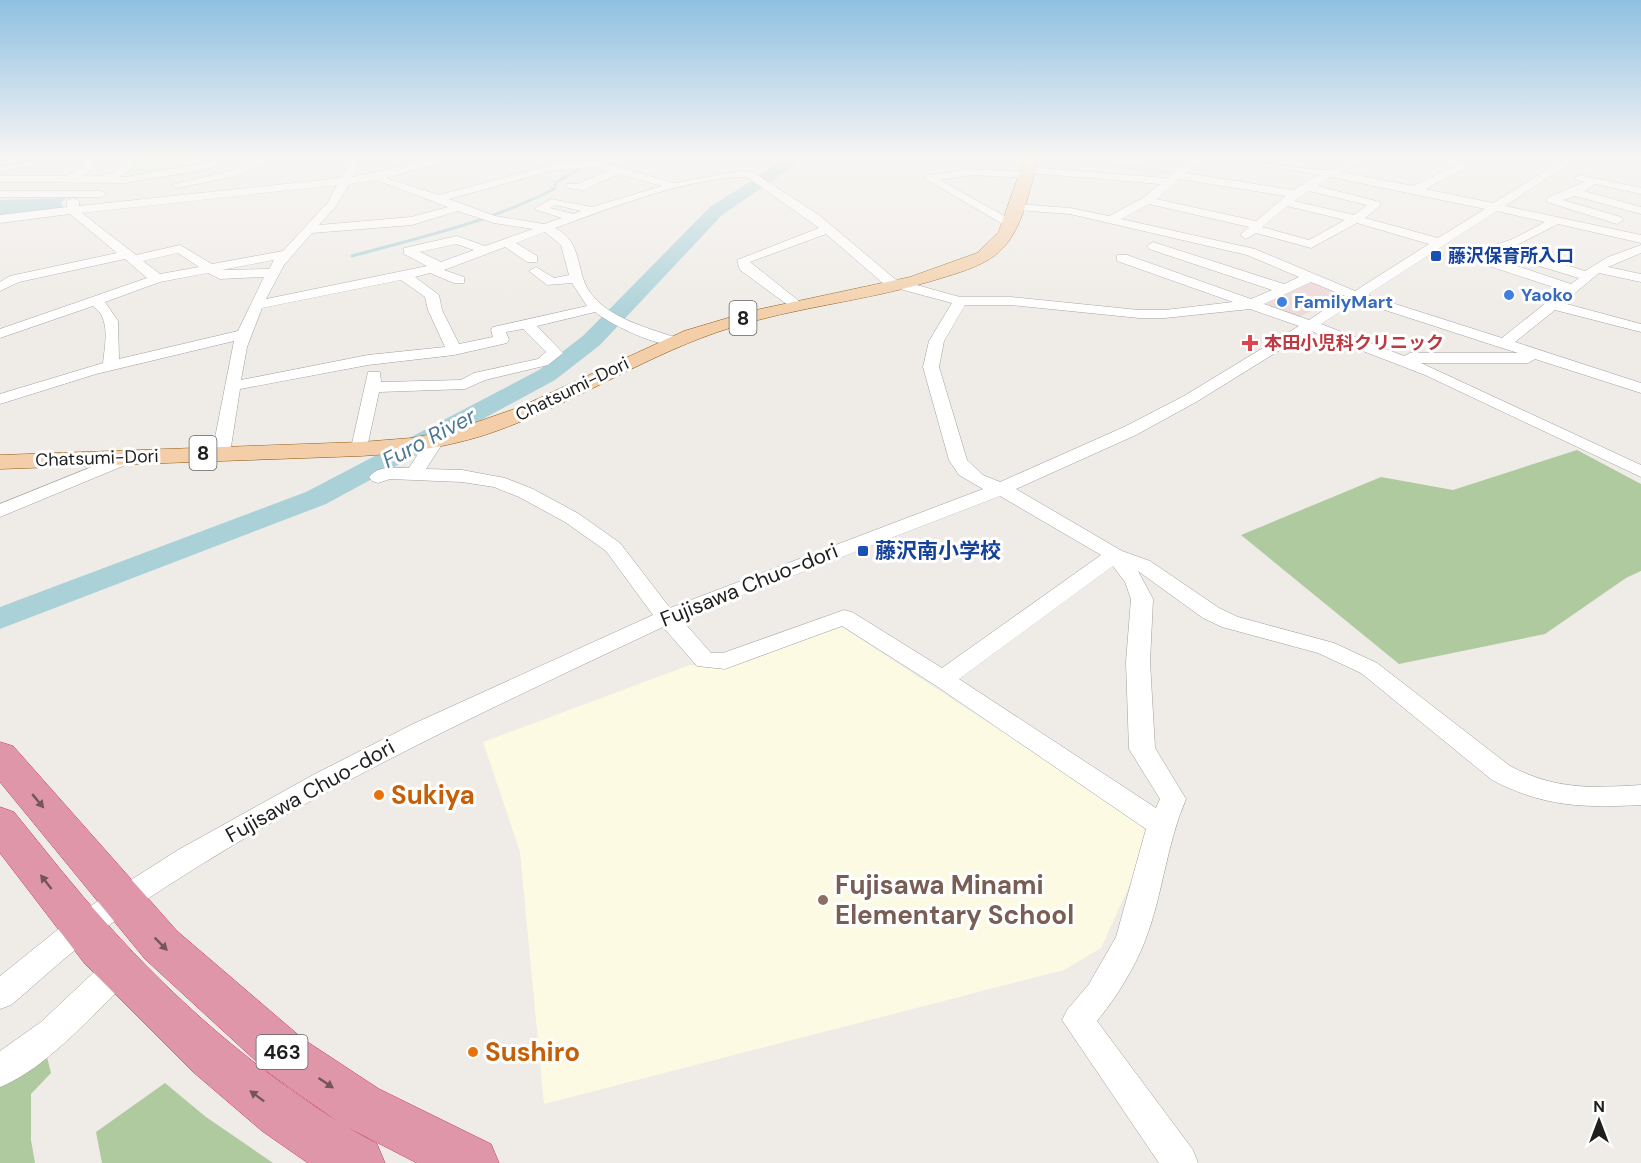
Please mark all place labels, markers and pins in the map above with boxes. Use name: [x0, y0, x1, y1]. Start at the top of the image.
place label: 藤沢保育所入口: [1448, 244, 1574, 268]
marker: 藤沢保育所入口: [1429, 249, 1443, 263]
place label: Yaoko: [1521, 283, 1573, 307]
marker: Yaoko: [1502, 288, 1516, 302]
place label: FamilyMart: [1294, 290, 1393, 314]
marker: FamilyMart: [1275, 295, 1289, 309]
place label: 本田小児科クリニック: [1264, 331, 1444, 355]
marker: 本田小児科クリニック: [1241, 334, 1259, 352]
place label: 藤沢南小学校: [875, 537, 1001, 565]
marker: 藤沢南小学校: [856, 544, 870, 558]
place label: Sukiya: [391, 778, 475, 812]
marker: Sukiya: [372, 788, 386, 802]
place label: Fujisawa Minami Elementary School: [835, 868, 1074, 932]
marker: Fujisawa Minami Elementary School: [816, 893, 830, 907]
place label: Sushiro: [485, 1035, 580, 1069]
marker: Sushiro: [466, 1045, 480, 1059]

